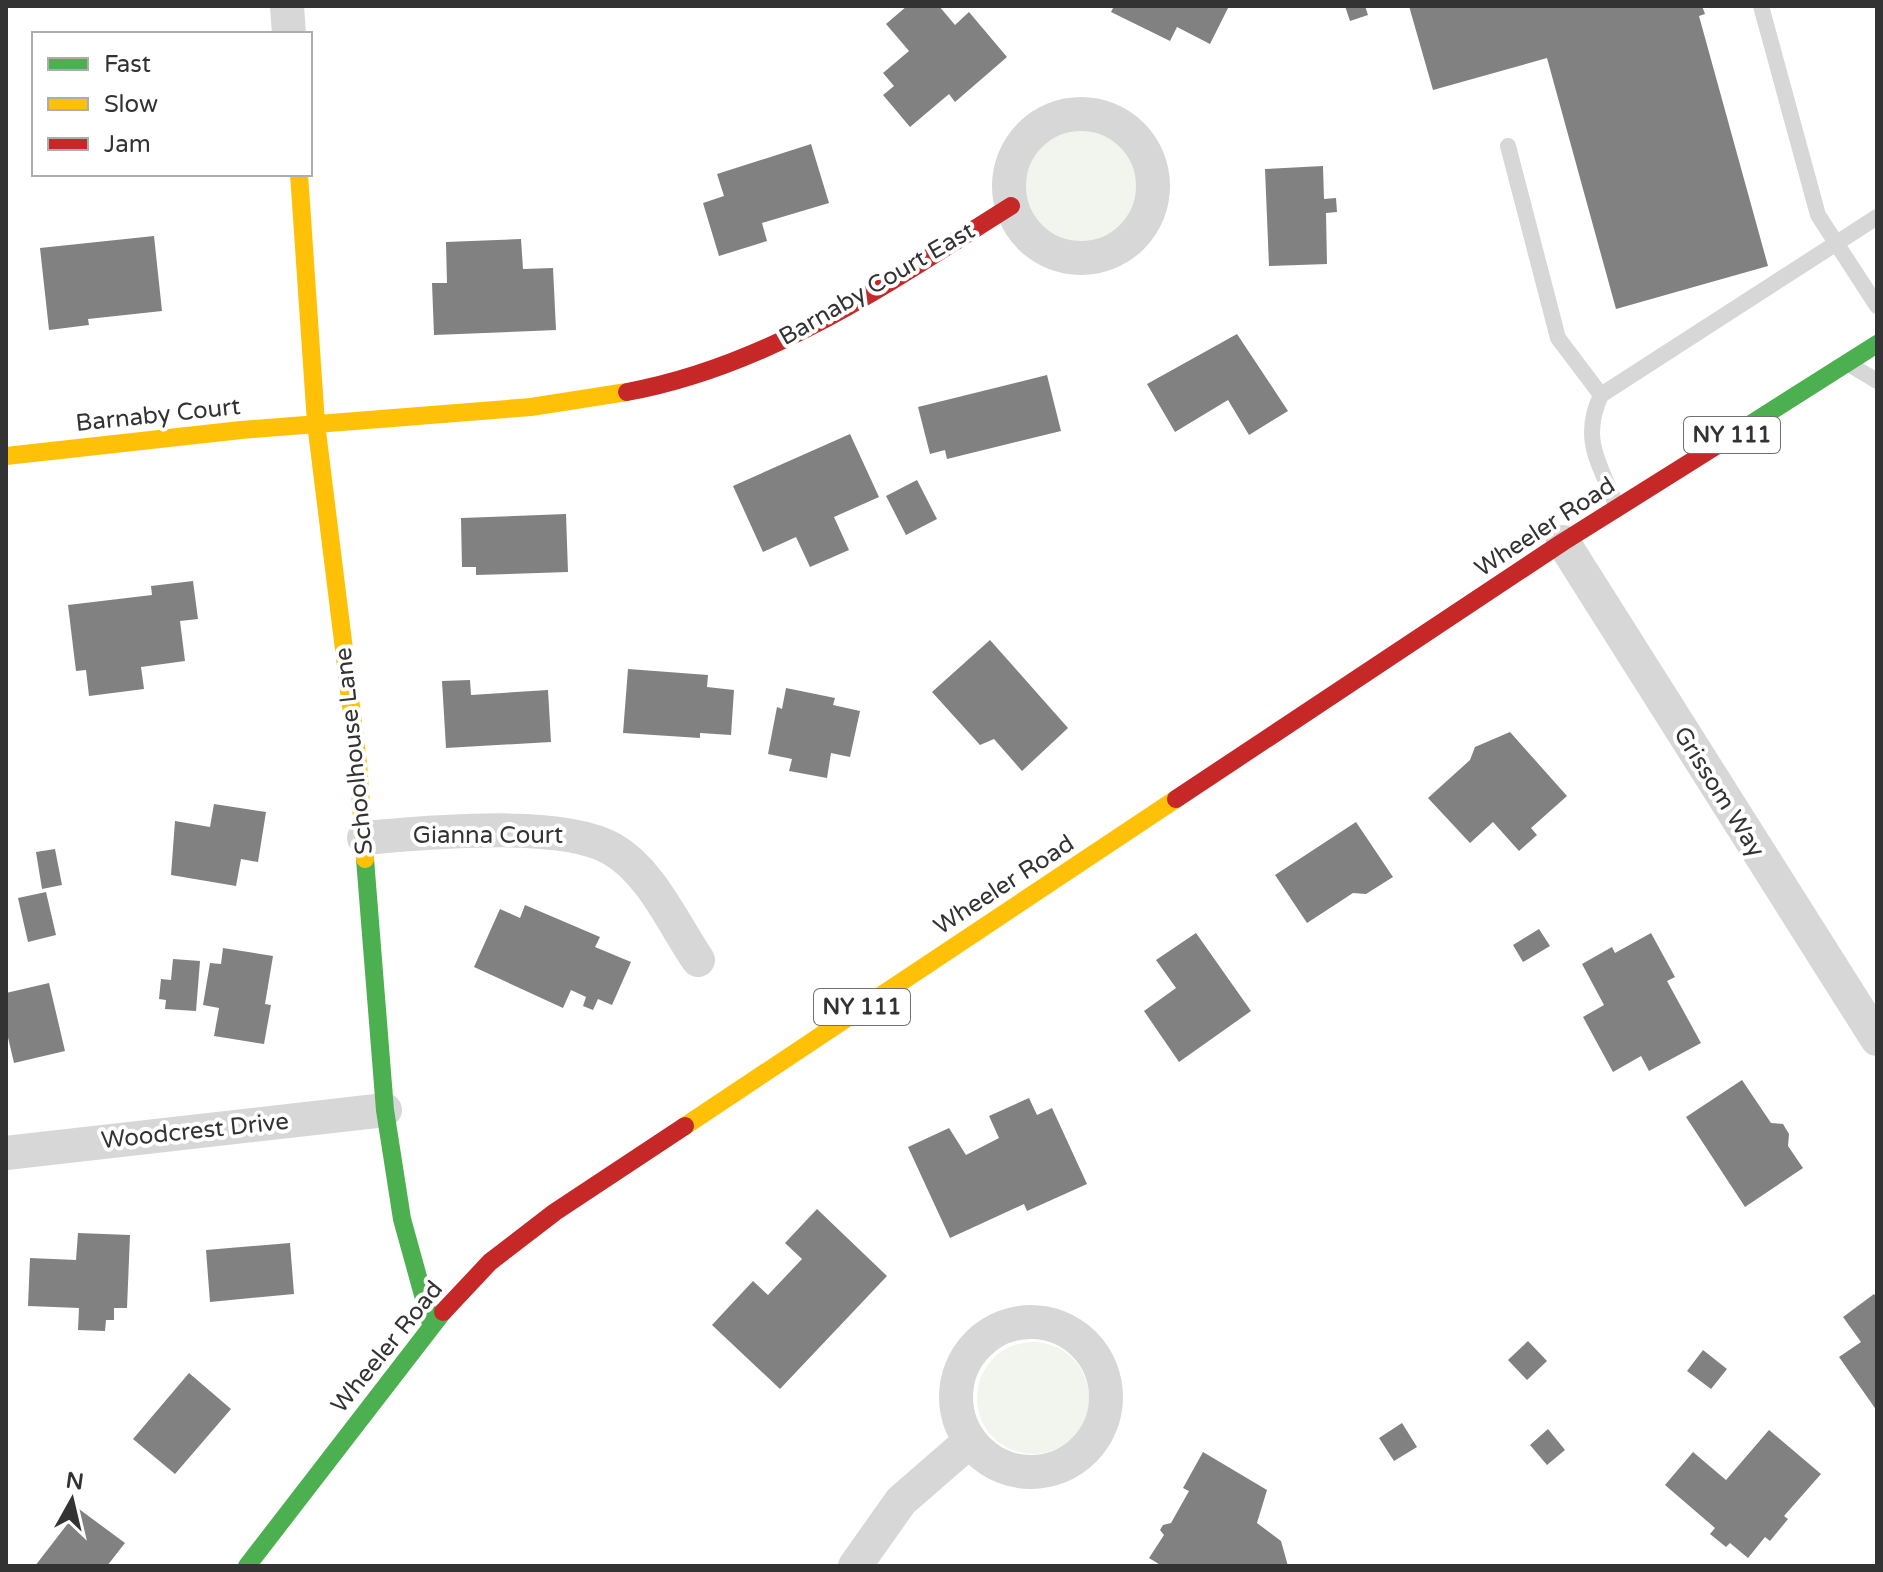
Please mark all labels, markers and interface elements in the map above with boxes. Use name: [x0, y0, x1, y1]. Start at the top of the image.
legend: [32, 32, 312, 176]
text: Fast: [104, 50, 151, 79]
text: Slow: [104, 90, 158, 119]
text: Jam: [104, 130, 151, 159]
street label: Barnaby Court East: [774, 216, 980, 352]
street label: Barnaby Court: [74, 392, 242, 438]
road number: NY 111: [1684, 417, 1780, 453]
street label: Wheeler Road: [1469, 471, 1621, 583]
street label: Schoolhouse Lane: [329, 646, 379, 856]
street label: Grissom Way: [1667, 721, 1771, 863]
street label: Gianna Court: [413, 821, 563, 850]
street label: Wheeler Road: [928, 829, 1080, 941]
road number: NY 111: [814, 989, 910, 1025]
street label: Woodcrest Drive: [100, 1107, 290, 1155]
street label: Wheeler Road: [325, 1275, 449, 1419]
north arrow: [32, 1460, 112, 1540]
text: N: [64, 1467, 85, 1495]

